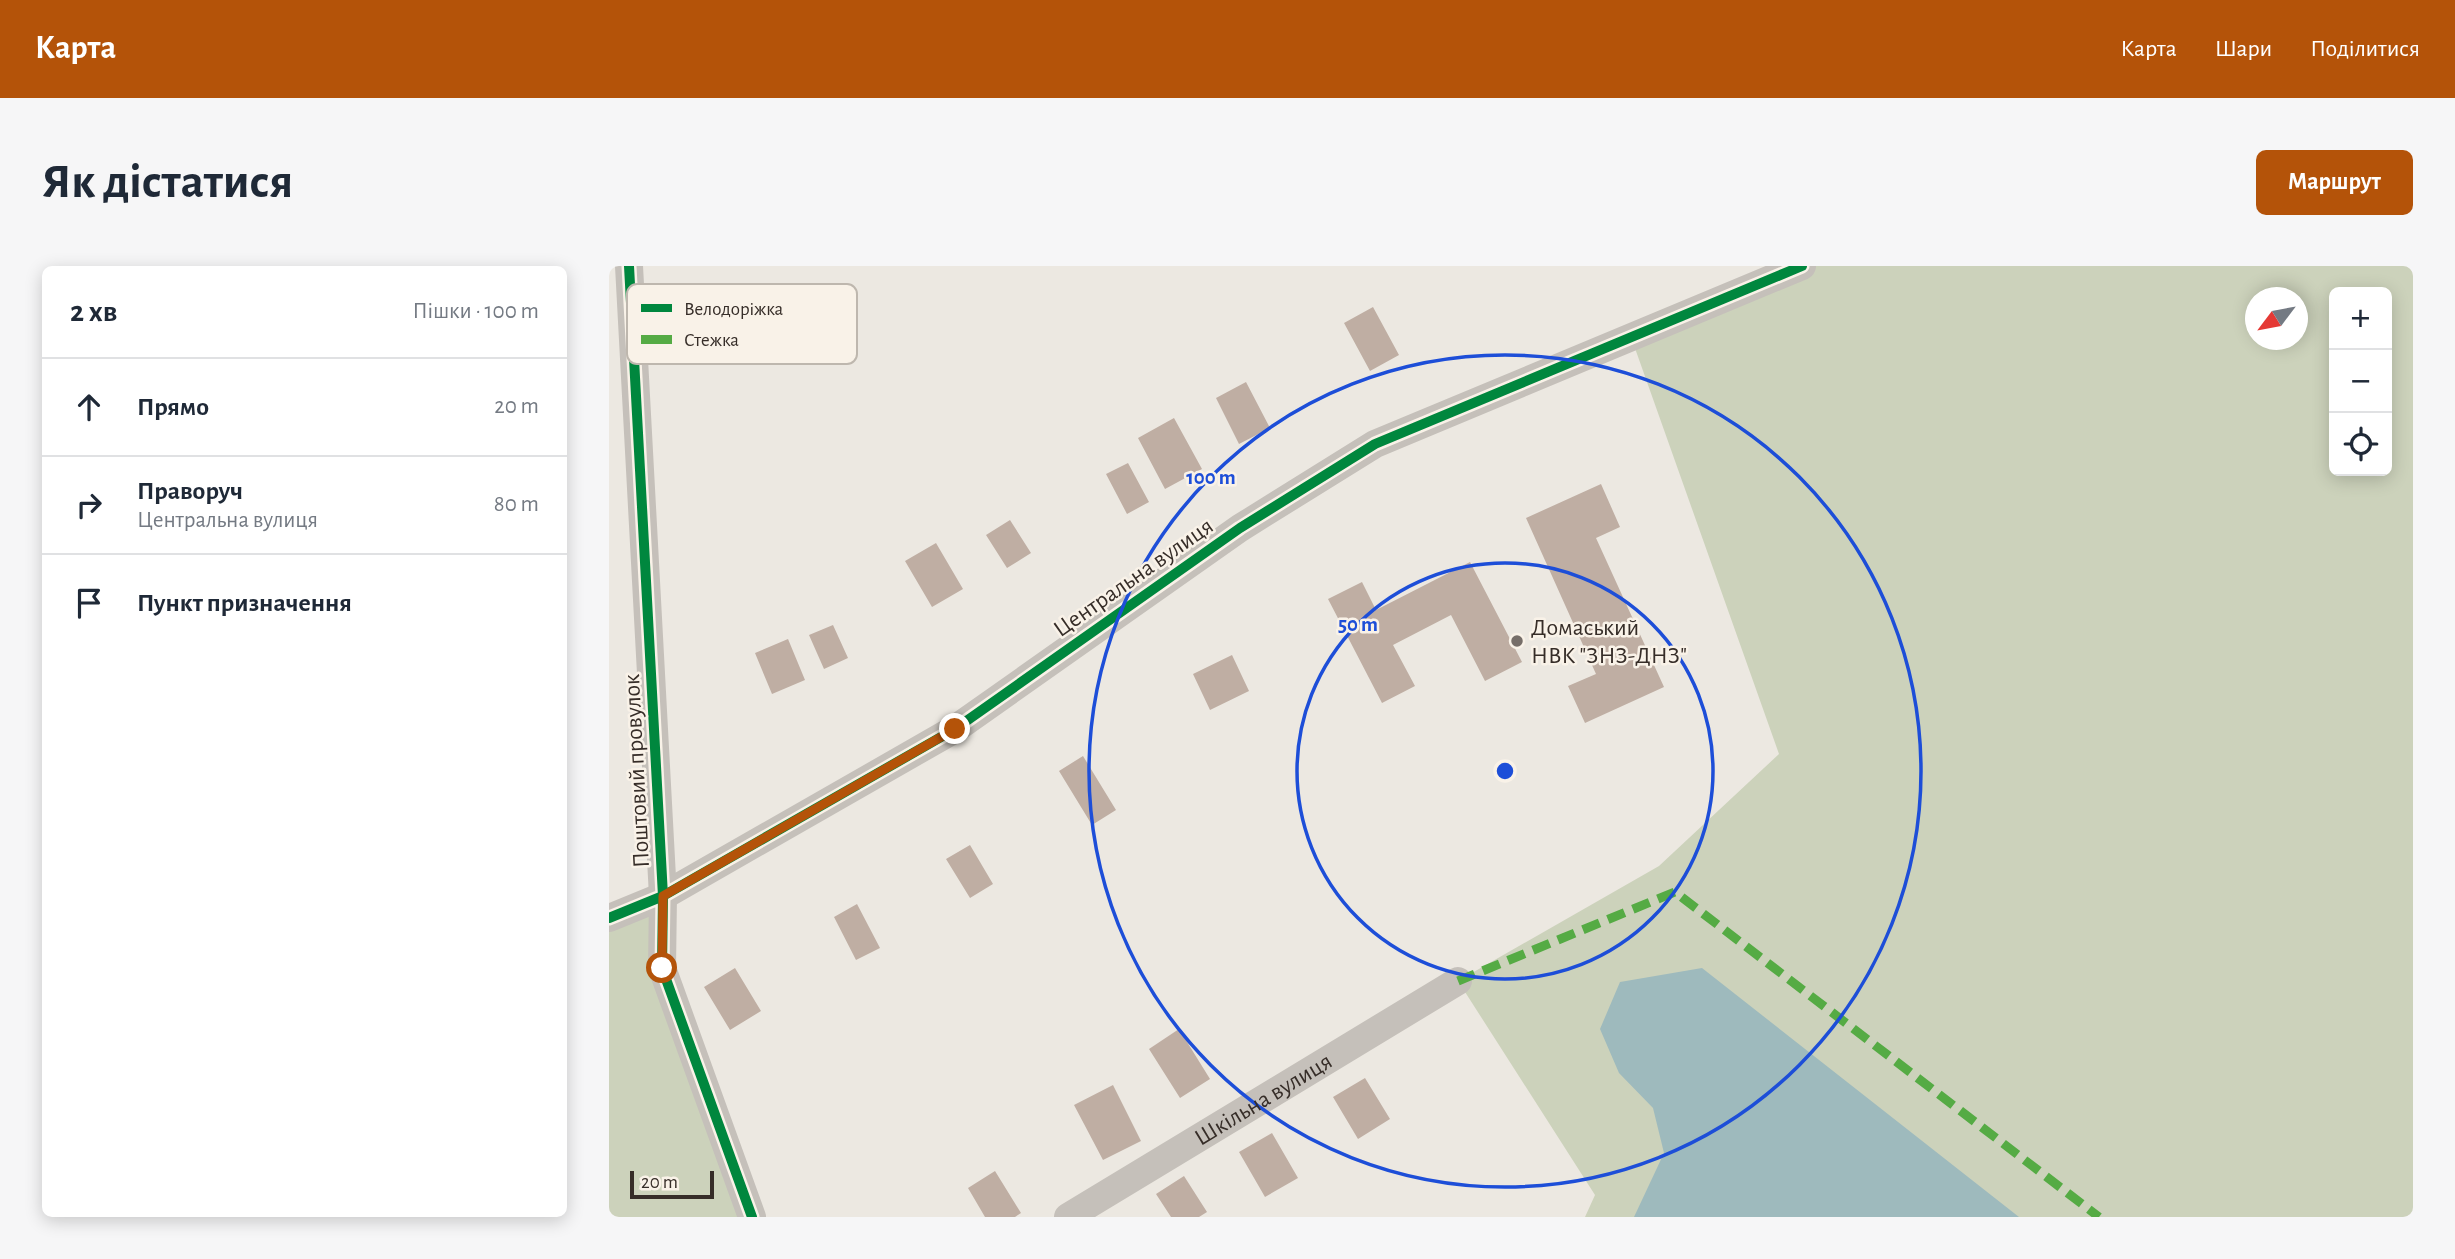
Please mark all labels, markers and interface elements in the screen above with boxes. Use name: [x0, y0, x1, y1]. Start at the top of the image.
text: Карта: [35, 32, 116, 65]
text: Карта: [2120, 37, 2177, 61]
text: Шари: [2215, 37, 2272, 61]
text: Поділитися: [2310, 37, 2420, 61]
button: Маршрут: [2256, 150, 2413, 215]
text: Як дістатися: [42, 158, 293, 207]
legend: [627, 284, 857, 364]
north arrow: [2245, 287, 2308, 350]
map controls: [2329, 287, 2392, 476]
button: +: [2329, 287, 2392, 350]
text: 2 хв: [70, 297, 117, 327]
text: Пішки · 100 m: [413, 300, 539, 323]
text: Велодоріжка: [684, 300, 784, 319]
text: Стежка: [684, 331, 739, 350]
button: −: [2329, 350, 2392, 413]
icon: ahead: [70, 388, 108, 426]
text: Прямо: [137, 394, 209, 420]
text: 20 m: [494, 395, 539, 418]
button: locate: [2329, 413, 2392, 476]
text: 100 m: [1186, 467, 1236, 488]
text: Праворуч: [137, 478, 243, 504]
icon: right: [70, 486, 108, 524]
text: 80 m: [494, 493, 539, 516]
text: Центральна вулиця: [137, 509, 318, 532]
street label: Центральна вулиця: [1049, 514, 1218, 642]
icon: arrive: [70, 584, 108, 622]
text: Пункт призначення: [137, 590, 352, 616]
text: 50 m: [1338, 614, 1378, 635]
place label: Домаський НВК "ЗНЗ-ДНЗ": [1531, 616, 1687, 668]
marker: Домаський НВК "ЗНЗ-ДНЗ": [1509, 633, 1525, 649]
street label: Поштовий провулок: [620, 674, 654, 868]
route end: [939, 713, 970, 744]
centre of rings: [1493, 759, 1517, 783]
route start: [646, 952, 677, 983]
street label: Шкільна вулиця: [1191, 1049, 1337, 1150]
scale bar: [630, 1168, 714, 1200]
text: 20 m: [641, 1173, 678, 1192]

